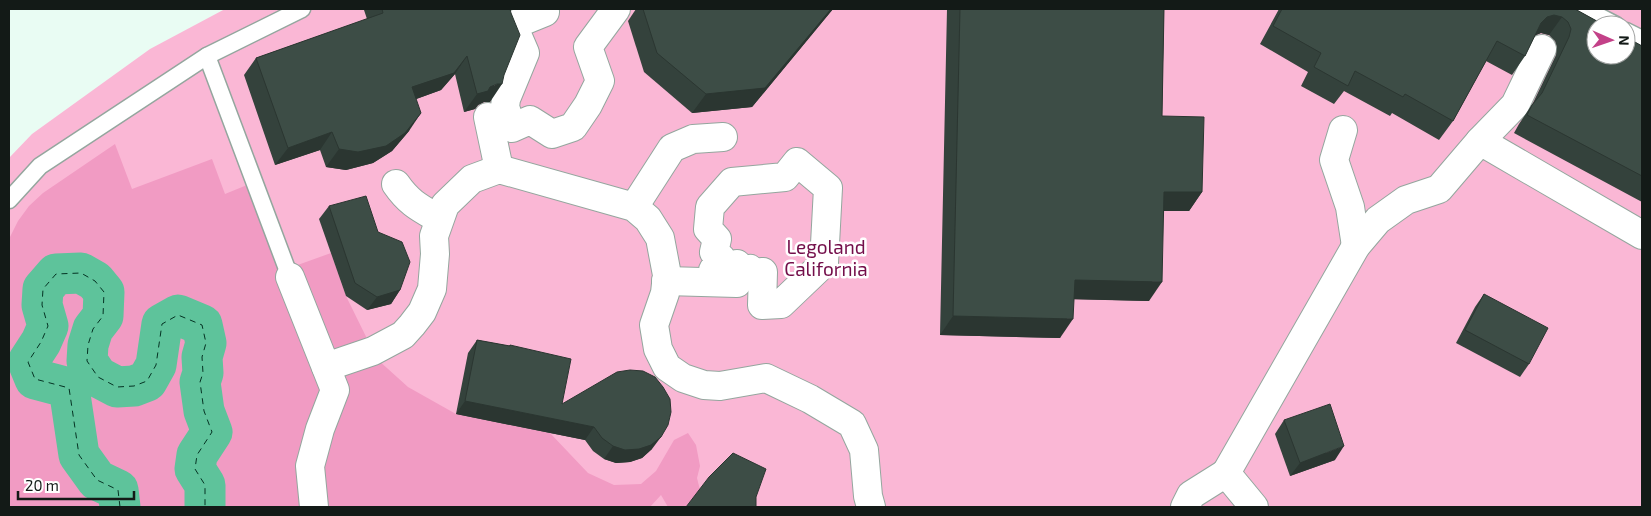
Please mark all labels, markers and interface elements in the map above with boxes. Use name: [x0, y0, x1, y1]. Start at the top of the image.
north arrow: [1586, 15, 1636, 65]
text: N: [1616, 35, 1633, 46]
park label: Legoland California: [784, 235, 868, 280]
scale bar: [18, 468, 134, 500]
text: 20 m: [25, 476, 59, 494]

